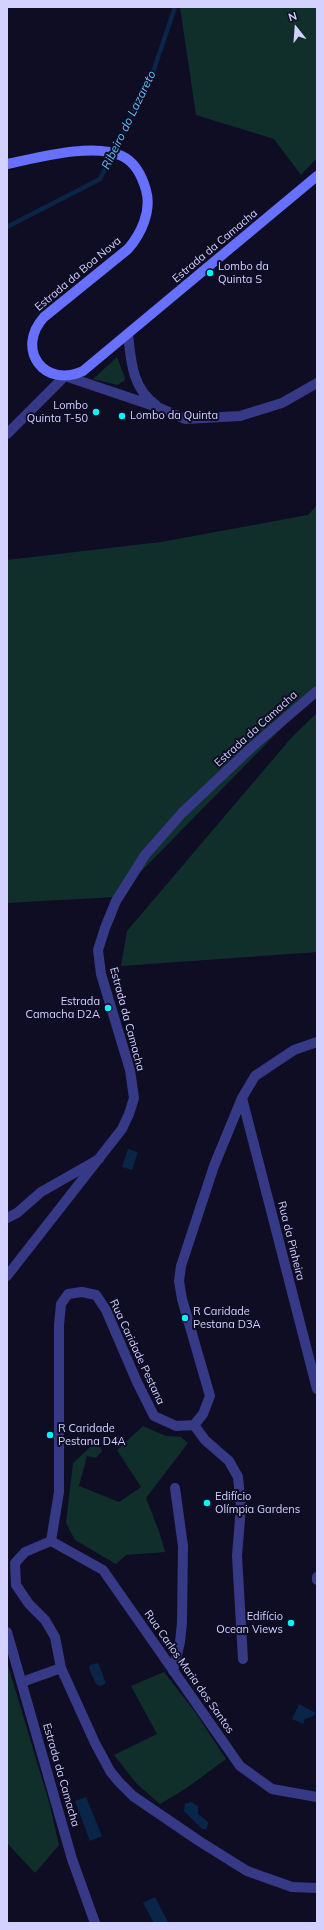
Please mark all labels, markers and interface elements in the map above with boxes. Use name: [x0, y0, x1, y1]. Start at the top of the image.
north arrow: [276, 8, 316, 48]
text: N: [286, 9, 299, 24]
water label: Ribeiro do Lazareto: [99, 68, 159, 172]
street label: Estrada da Camacha: [170, 207, 260, 285]
street label: Estrada da Boa Nova: [32, 234, 124, 314]
place label: Lombo da Quinta S: [218, 260, 269, 286]
marker: Lombo da Quinta S: [205, 268, 215, 278]
place label: Lombo Quinta T-50: [27, 399, 88, 425]
marker: Lombo Quinta T-50: [91, 407, 101, 417]
place label: Lombo da Quinta: [130, 409, 218, 423]
marker: Lombo da Quinta: [117, 411, 127, 421]
street label: Estrada da Camacha: [212, 688, 300, 770]
street label: Estrada da Camacha: [107, 966, 147, 1072]
place label: Estrada Camacha D2A: [26, 995, 100, 1021]
marker: Estrada Camacha D2A: [103, 1003, 113, 1013]
street label: Rua da Pinheira: [275, 1200, 307, 1282]
street label: Rua Caridade Pestana: [107, 1297, 167, 1407]
place label: R Caridade Pestana D3A: [193, 1305, 261, 1331]
marker: R Caridade Pestana D3A: [180, 1313, 190, 1323]
place label: R Caridade Pestana D4A: [58, 1422, 126, 1448]
marker: R Caridade Pestana D4A: [45, 1430, 55, 1440]
place label: Edifício Olímpia Gardens: [215, 1490, 300, 1516]
marker: Edifício Olímpia Gardens: [202, 1498, 212, 1508]
street label: Rua Carlos Maria dos Santos: [141, 1608, 237, 1736]
place label: Edifício Ocean Views: [216, 1610, 283, 1636]
marker: Edifício Ocean Views: [286, 1618, 296, 1628]
street label: Estrada da Camacha: [40, 1722, 82, 1828]

